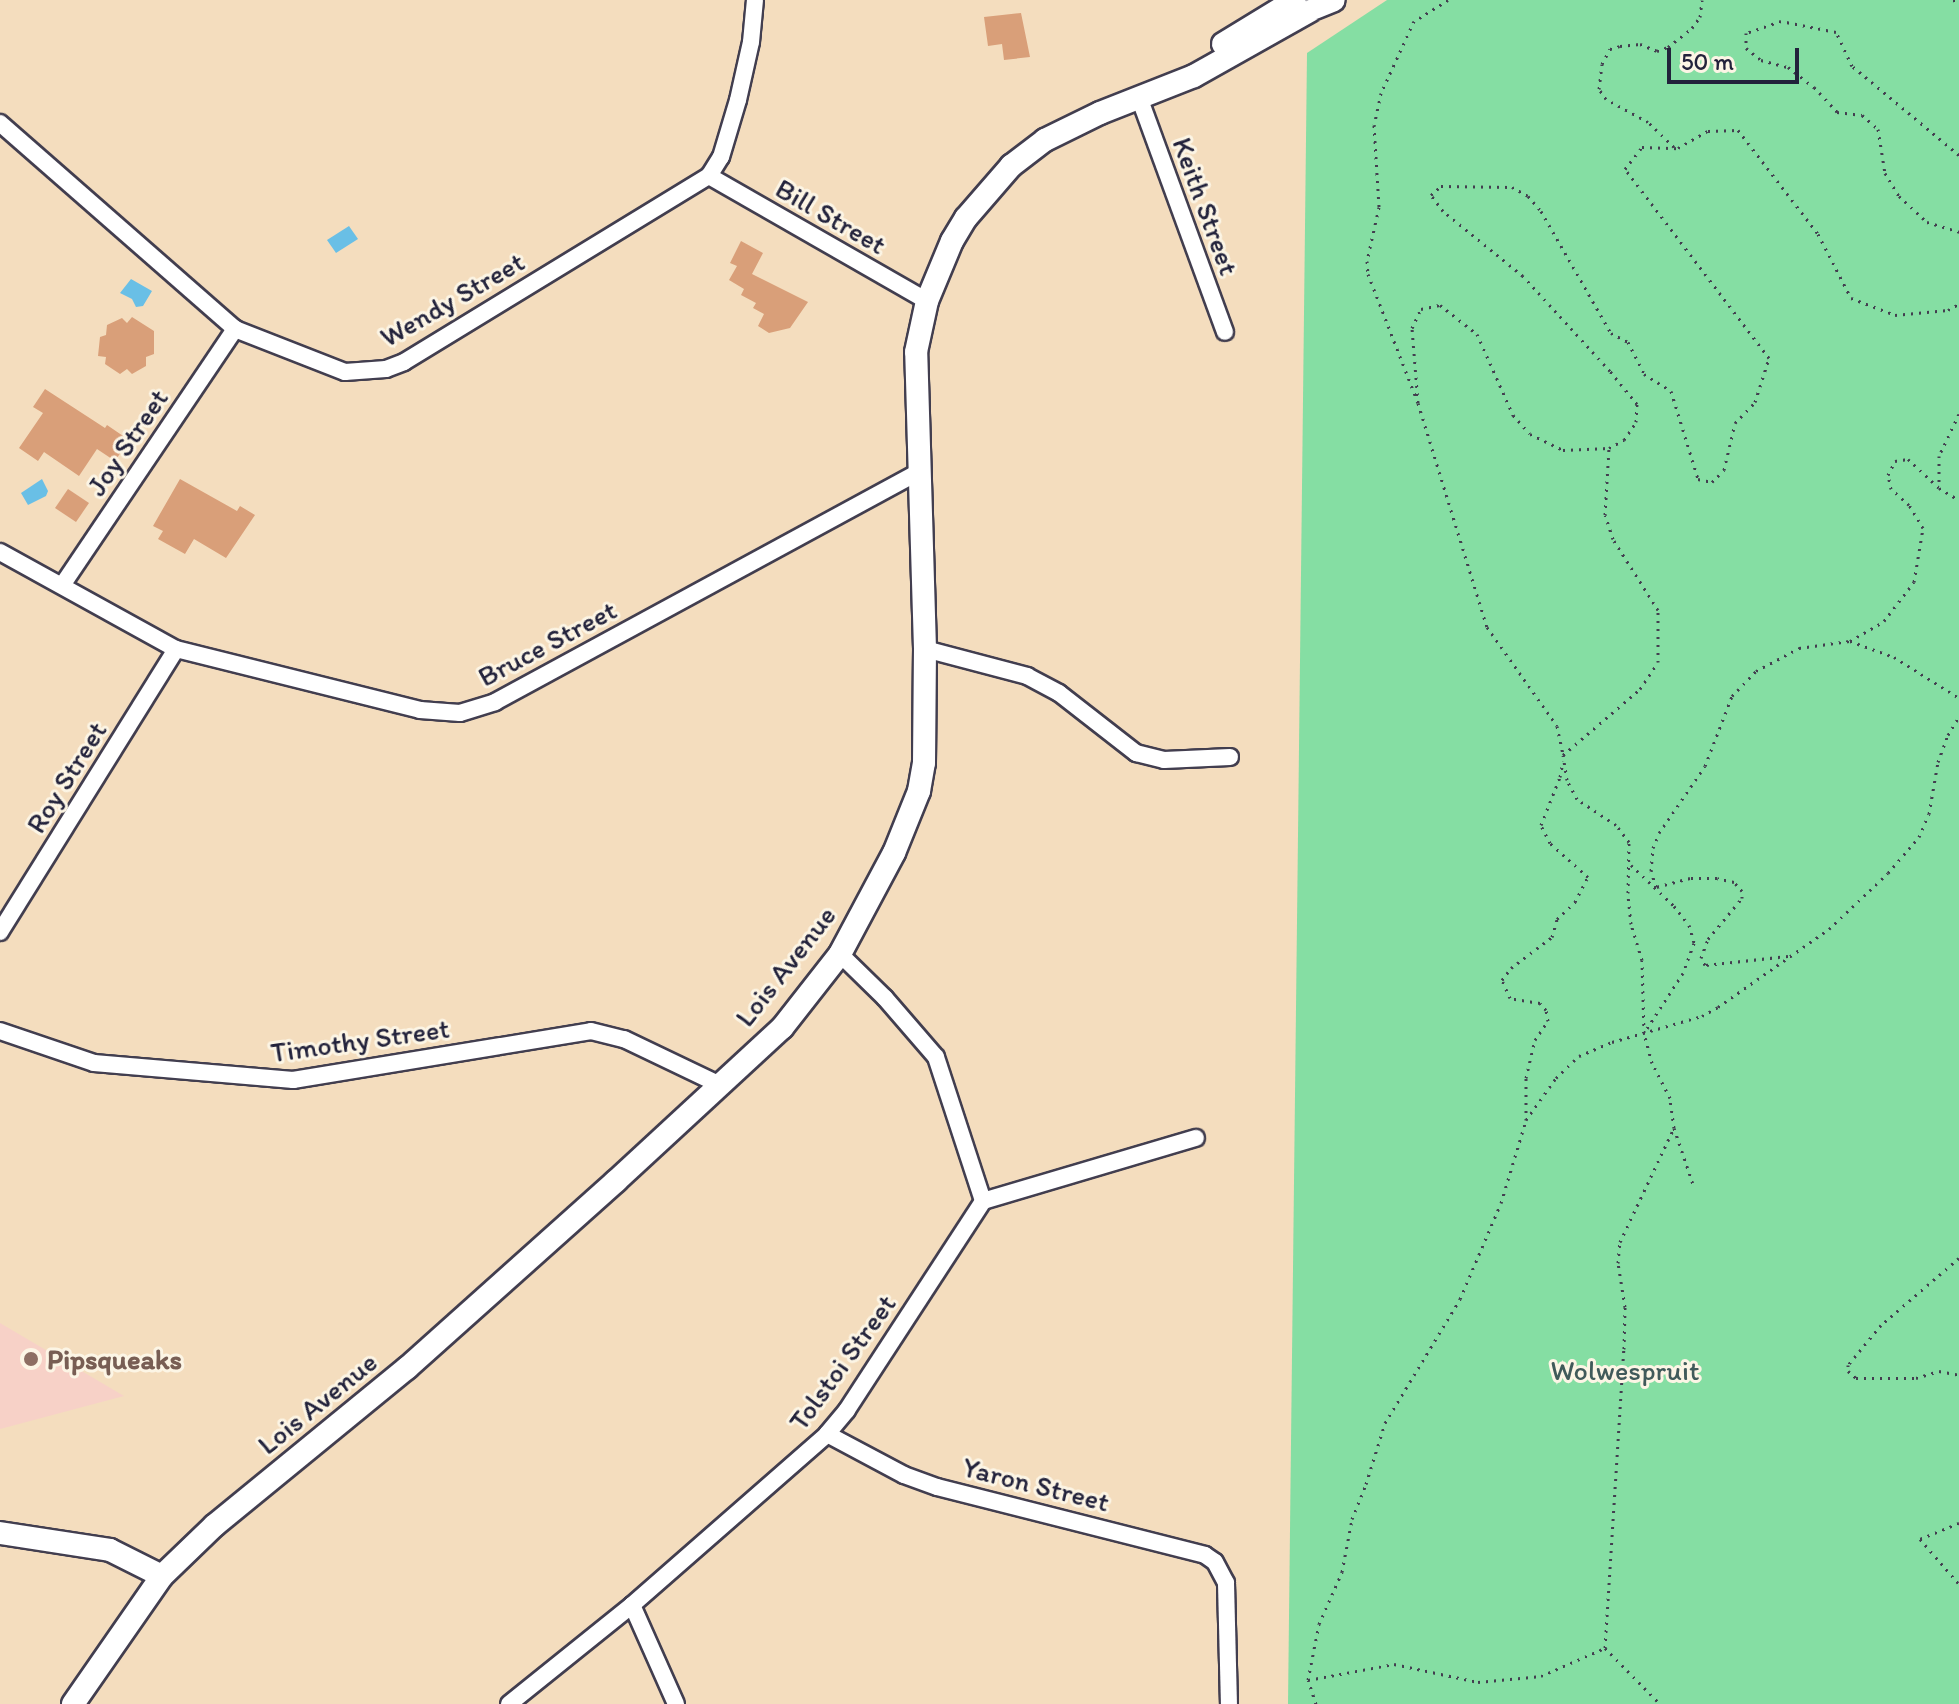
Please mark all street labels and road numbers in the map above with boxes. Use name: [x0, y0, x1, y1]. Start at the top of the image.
street label: Keith Street: [1166, 133, 1246, 279]
street label: Bill Street: [770, 171, 892, 261]
street label: Wendy Street: [374, 244, 530, 354]
street label: Joy Street: [79, 382, 175, 502]
street label: Bruce Street: [472, 593, 622, 693]
street label: Roy Street: [19, 715, 113, 839]
street label: Lois Avenue: [728, 900, 842, 1032]
street label: Timothy Street: [269, 1011, 451, 1069]
street label: Tolstoi Street: [781, 1287, 903, 1437]
street label: Lois Avenue: [251, 1345, 383, 1461]
street label: Yaron Street: [960, 1450, 1112, 1518]

